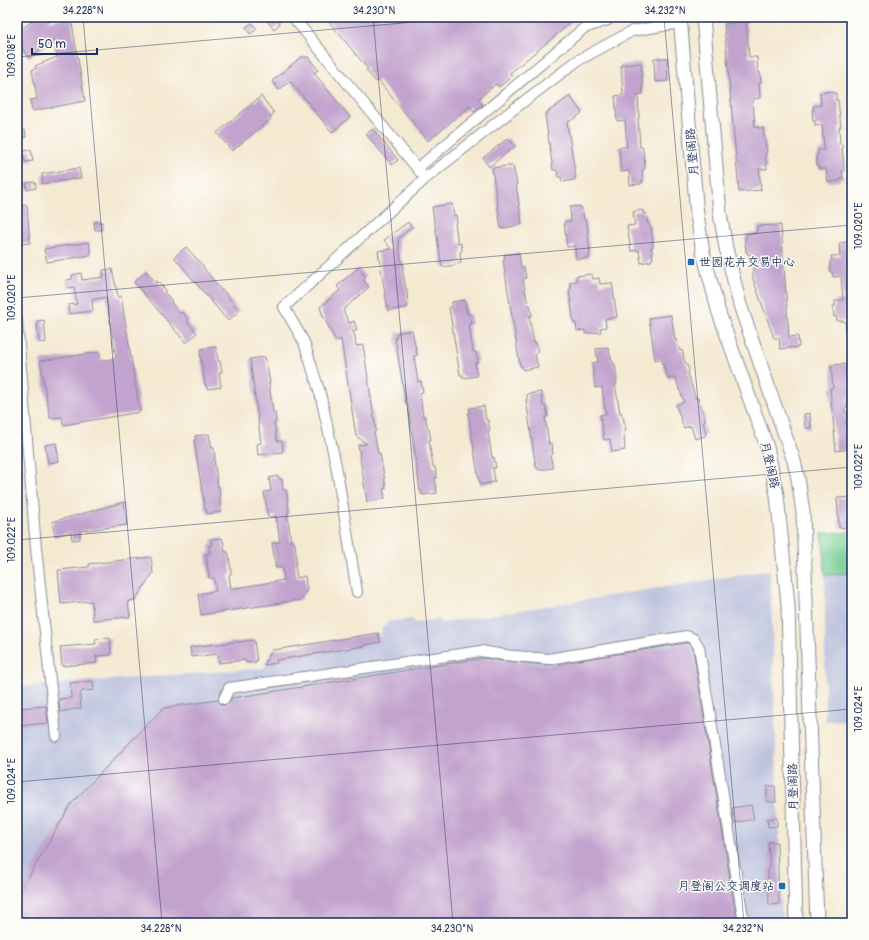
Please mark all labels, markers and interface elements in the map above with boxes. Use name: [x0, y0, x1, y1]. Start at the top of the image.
text: 34.228°N: [63, 5, 104, 17]
text: 34.230°N: [353, 5, 395, 17]
text: 34.232°N: [644, 5, 686, 17]
scale bar: [32, 30, 97, 56]
text: 109.018°E: [6, 34, 18, 78]
text: 50 m: [38, 37, 66, 52]
street label: 月登阁路: [683, 127, 702, 177]
text: 109.020°E: [853, 203, 865, 249]
place label: 世园花卉交易中心: [699, 255, 795, 270]
marker: 世园花卉交易中心: [686, 257, 696, 267]
text: 109.020°E: [6, 275, 18, 321]
street label: 月登阁路: [757, 440, 782, 490]
text: 109.022°E: [853, 444, 865, 490]
text: 109.022°E: [6, 517, 18, 563]
text: 109.024°E: [853, 686, 865, 732]
text: 109.024°E: [6, 758, 18, 804]
street label: 月登阁路: [786, 763, 801, 811]
place label: 月登阁公交调度站: [678, 879, 774, 894]
marker: 月登阁公交调度站: [777, 881, 787, 891]
text: 34.228°N: [141, 923, 182, 935]
text: 34.230°N: [431, 923, 473, 935]
text: 34.232°N: [722, 923, 764, 935]

